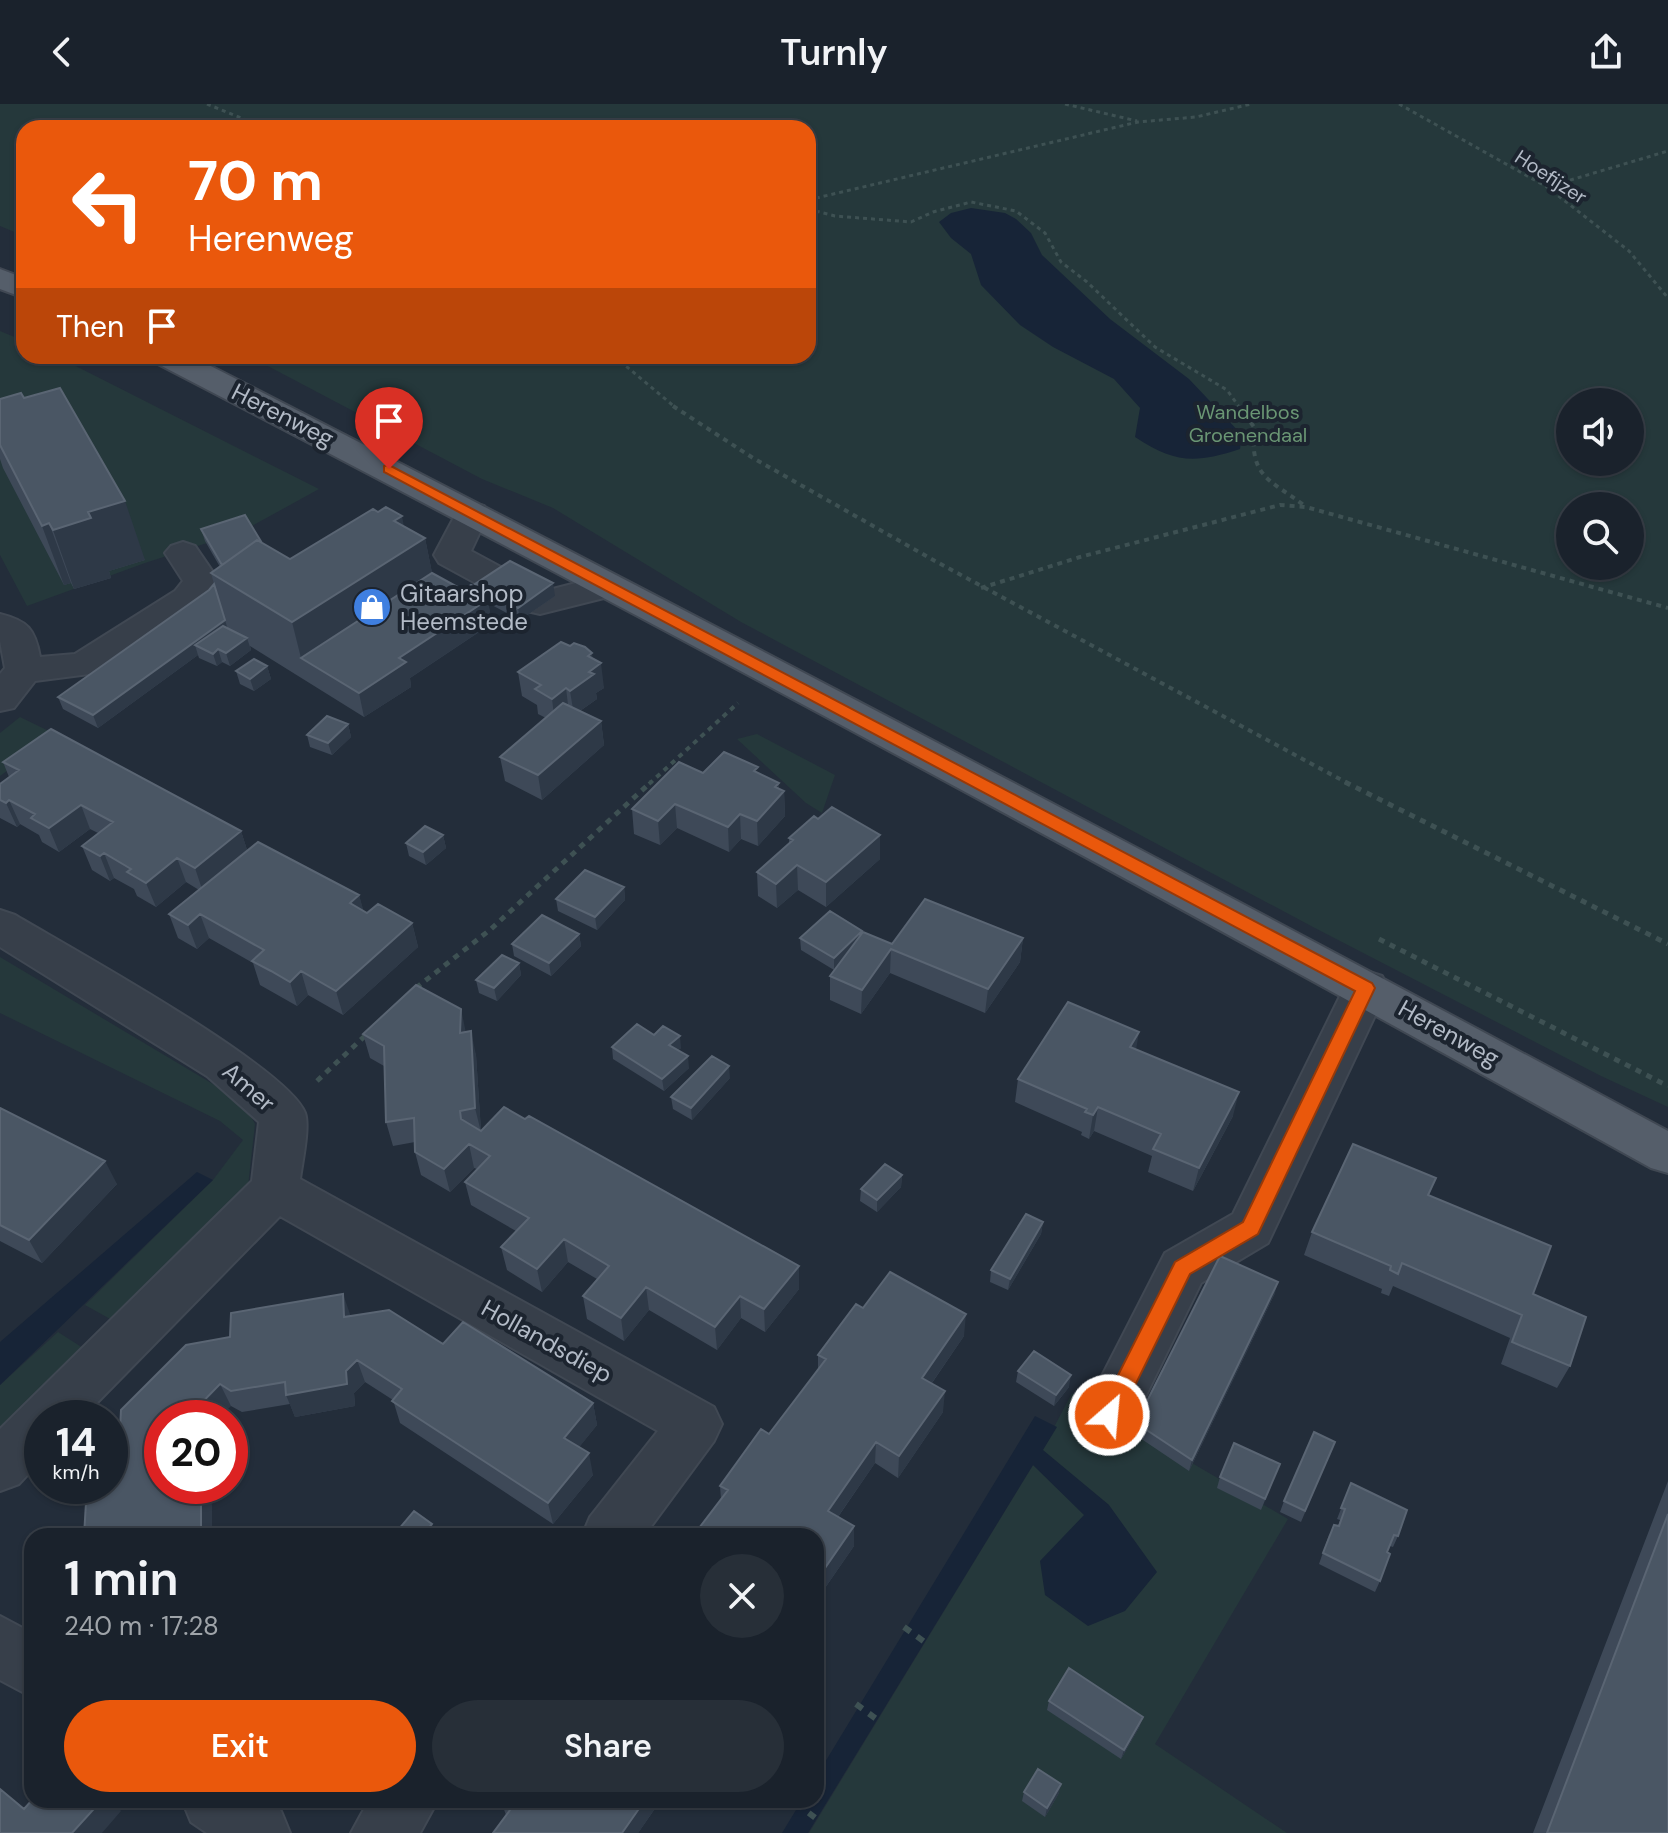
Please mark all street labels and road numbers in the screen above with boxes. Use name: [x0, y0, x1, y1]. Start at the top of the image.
street label: Hoefijzer: [1510, 144, 1592, 210]
street label: Herenweg: [227, 376, 339, 454]
street label: Herenweg: [1393, 993, 1505, 1073]
street label: Amer: [216, 1056, 282, 1118]
street label: Hollandsdiep: [476, 1292, 618, 1390]

